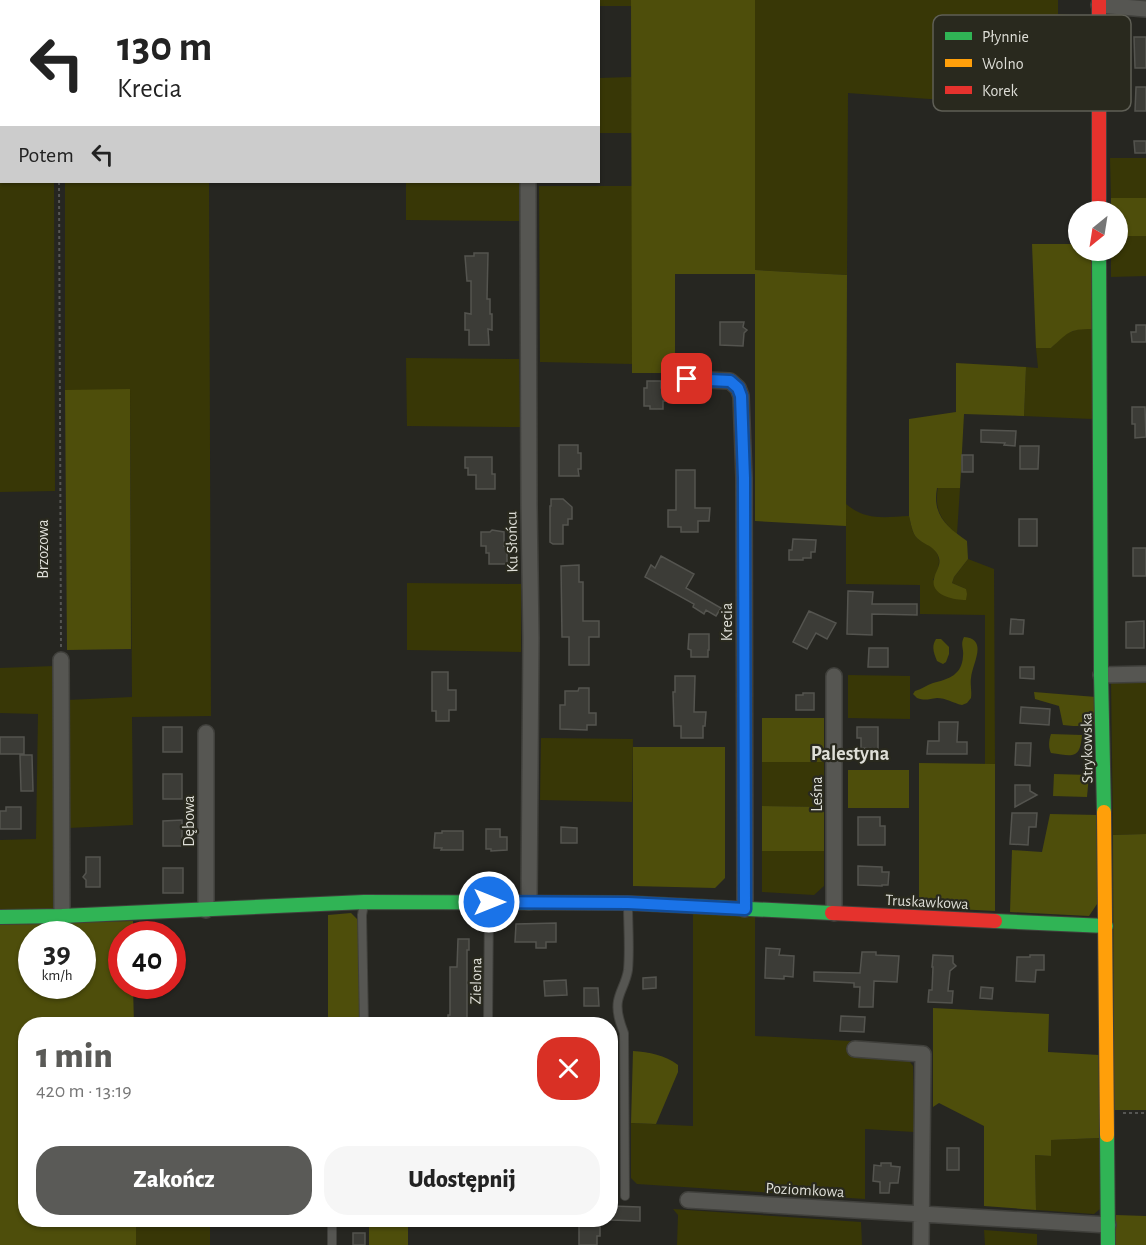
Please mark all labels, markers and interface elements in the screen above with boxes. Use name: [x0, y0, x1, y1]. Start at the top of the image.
legend: [933, 15, 1131, 111]
icon: left: [18, 24, 96, 102]
text: 130 m: [117, 26, 212, 68]
text: Płynnie: [982, 29, 1029, 46]
text: Wolno: [982, 56, 1024, 72]
text: Krecia: [117, 75, 182, 102]
text: Korek: [982, 83, 1019, 99]
icon: left: [86, 138, 119, 171]
text: Potem: [18, 144, 74, 166]
north arrow: [1068, 201, 1128, 261]
map controls: [1068, 201, 1128, 261]
pin: [661, 353, 712, 404]
icon: arrive: [670, 362, 703, 395]
street label: Ku Słońcu: [503, 511, 521, 573]
street label: Brzozowa: [35, 519, 51, 579]
street label: Krecia: [719, 603, 735, 641]
street label: Strykowska: [1078, 713, 1097, 783]
district label: Palestyna: [811, 744, 890, 764]
street label: Leśna: [809, 776, 825, 812]
street label: Dębowa: [181, 795, 197, 847]
position arrow: [457, 870, 521, 934]
street label: Truskawkowa: [885, 892, 969, 912]
speed limit sign: 40: [108, 921, 186, 999]
text: 39: [43, 938, 71, 968]
street label: Zielona: [468, 957, 484, 1005]
text: km/h: [42, 968, 72, 983]
button: close: [537, 1037, 600, 1100]
text: 1 min: [36, 1038, 113, 1074]
text: 420 m · 13:19: [36, 1081, 132, 1101]
button: Zakończ: [36, 1146, 312, 1215]
button: Udostępnij: [324, 1146, 600, 1215]
street label: Poziomkowa: [765, 1180, 845, 1200]

